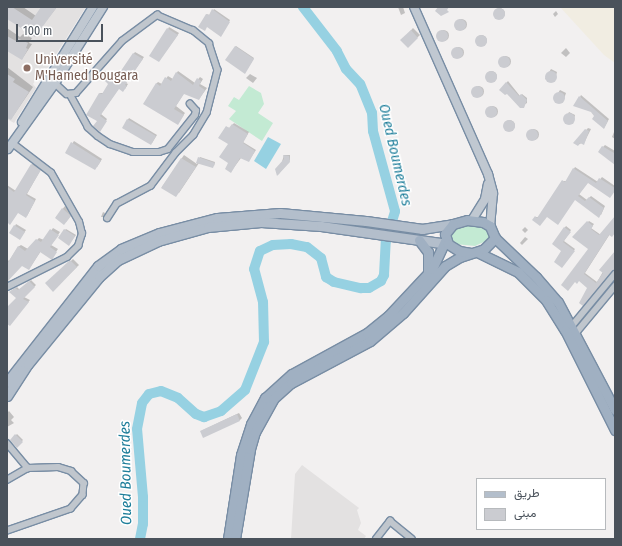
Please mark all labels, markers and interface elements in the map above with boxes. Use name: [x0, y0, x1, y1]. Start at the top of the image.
scale bar: [18, 16, 105, 42]
text: 100 m: [23, 24, 52, 38]
place label: Université M'Hamed Bougara: [35, 52, 138, 84]
marker: Université M'Hamed Bougara: [22, 63, 32, 73]
water label: Oued Boumerdes: [375, 102, 415, 208]
water label: Oued Boumerdes: [116, 421, 136, 525]
legend: [476, 478, 606, 530]
text: طريق: [514, 486, 539, 500]
text: مبنى: [514, 506, 536, 520]

